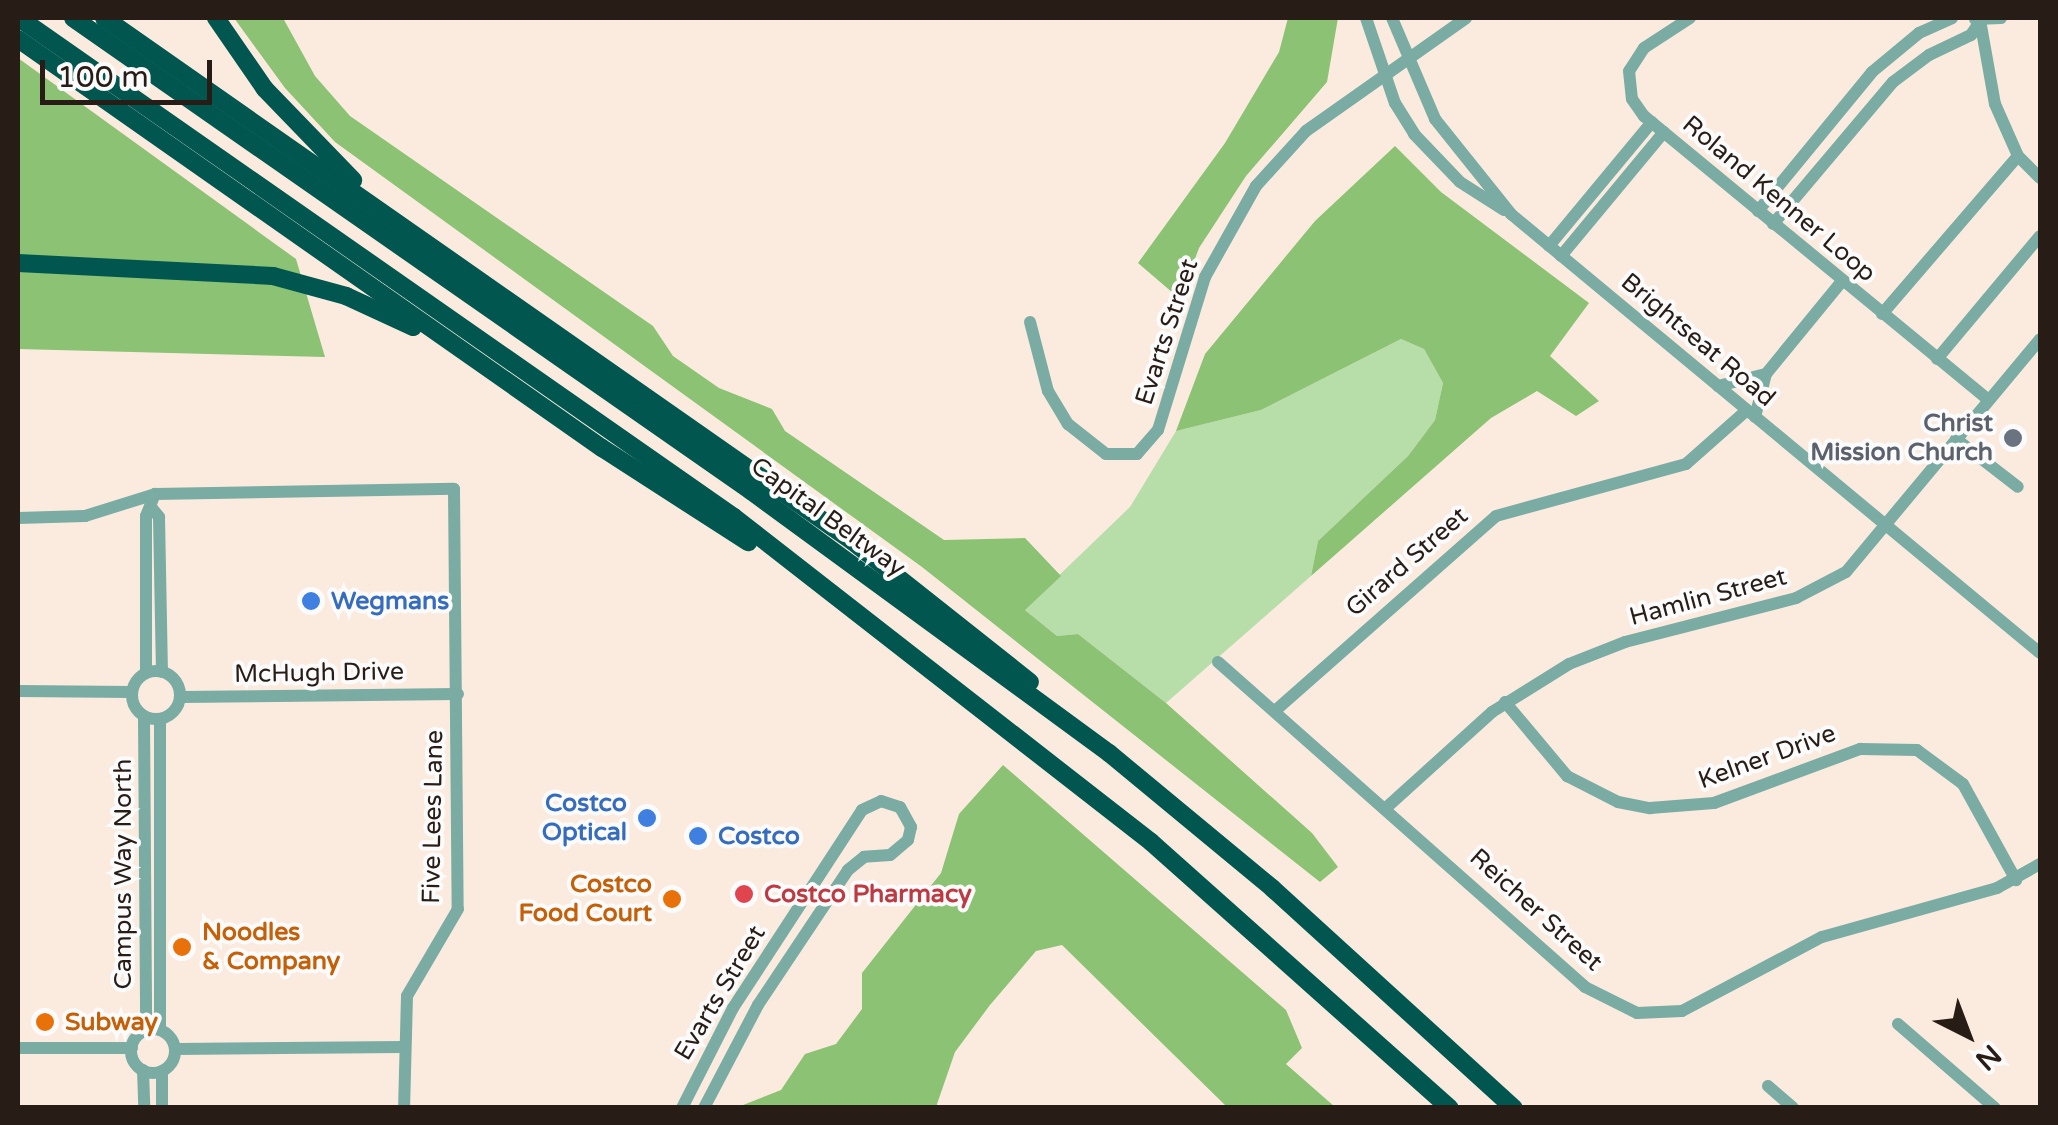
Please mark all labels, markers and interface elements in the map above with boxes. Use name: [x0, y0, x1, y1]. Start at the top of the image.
scale bar: [45, 40, 218, 102]
text: 100 m: [57, 59, 149, 96]
street label: Roland Kenner Loop: [1676, 109, 1882, 289]
street label: Evarts Street: [1129, 255, 1205, 409]
street label: Brightseat Road: [1615, 267, 1781, 413]
place label: Christ Mission Church: [1810, 409, 1993, 468]
marker: Christ Mission Church: [2002, 427, 2024, 449]
street label: Capital Beltway: [745, 451, 911, 583]
street label: Girard Street: [1340, 501, 1474, 623]
street label: Hamlin Street: [1626, 562, 1790, 632]
place label: Wegmans: [331, 586, 449, 616]
marker: Wegmans: [300, 590, 322, 612]
street label: McHugh Drive: [234, 657, 404, 689]
street label: Kelner Drive: [1694, 718, 1840, 796]
street label: Five Lees Lane: [416, 730, 450, 904]
street label: Campus Way North: [108, 758, 138, 990]
place label: Costco Optical: [542, 789, 627, 848]
marker: Costco Optical: [636, 807, 658, 829]
place label: Costco: [718, 821, 800, 851]
marker: Costco: [687, 825, 709, 847]
street label: Reicher Street: [1463, 843, 1609, 977]
place label: Costco Food Court: [519, 870, 652, 929]
place label: Costco Pharmacy: [764, 879, 972, 909]
marker: Costco Pharmacy: [733, 883, 755, 905]
marker: Costco Food Court: [661, 888, 683, 910]
place label: Noodles & Company: [202, 918, 340, 977]
street label: Evarts Street: [668, 920, 772, 1066]
marker: Noodles & Company: [171, 936, 193, 958]
north arrow: [1918, 985, 2018, 1085]
place label: Subway: [65, 1007, 158, 1037]
marker: Subway: [34, 1011, 56, 1033]
text: N: [1968, 1037, 2008, 1077]

